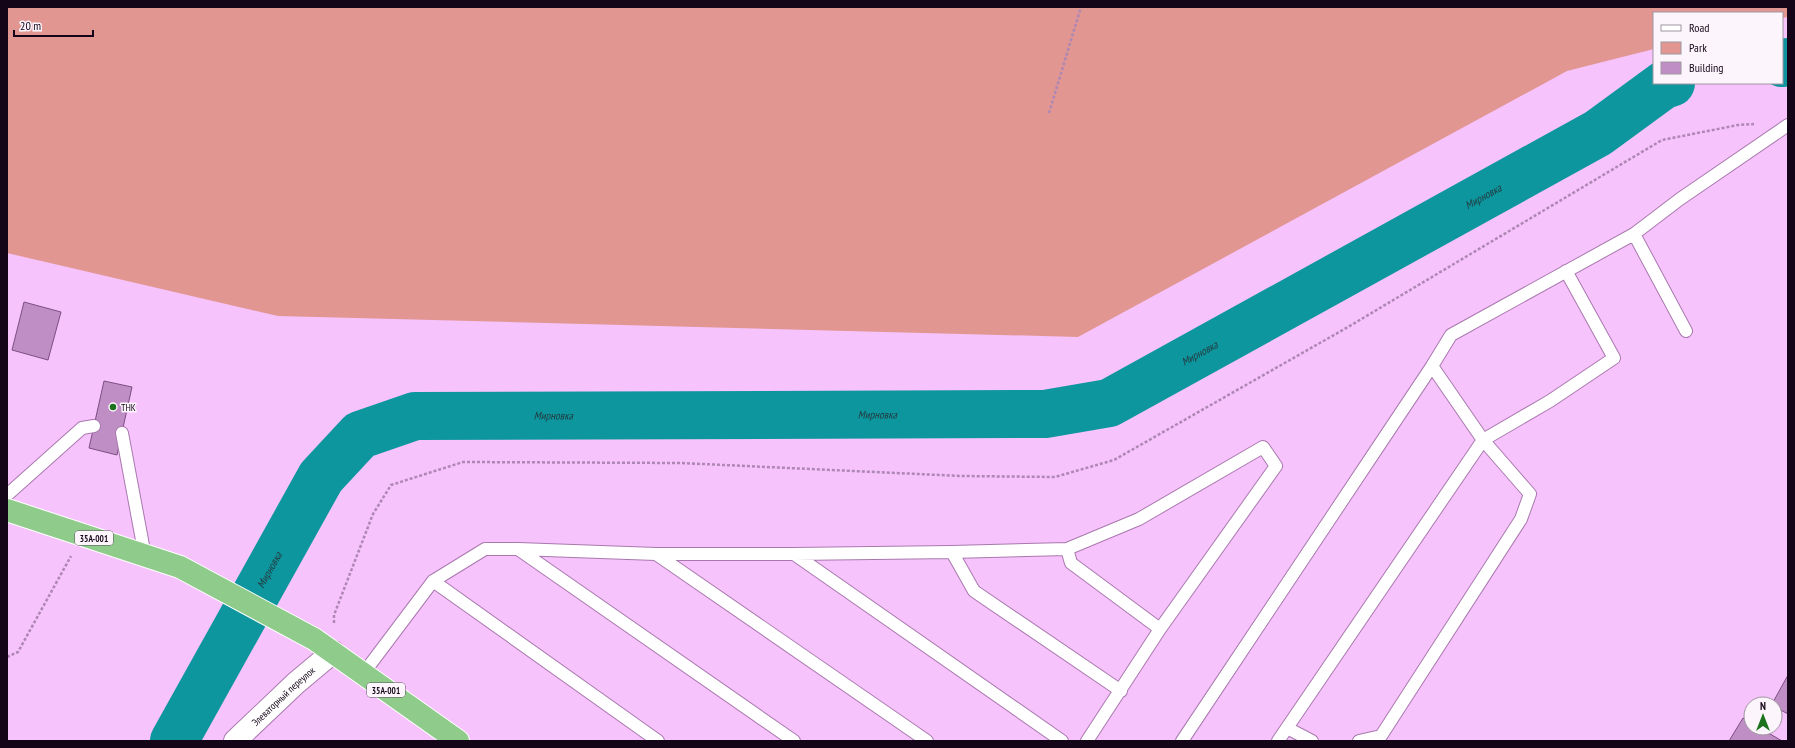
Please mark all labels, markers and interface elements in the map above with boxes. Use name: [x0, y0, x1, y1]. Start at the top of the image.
scale bar: [14, 12, 93, 38]
legend: [1653, 12, 1783, 84]
text: 20 m: [20, 18, 41, 33]
text: Road: [1689, 20, 1709, 35]
text: Park: [1689, 40, 1707, 55]
text: Building: [1689, 60, 1724, 75]
water label: Мирновка: [1463, 181, 1504, 212]
water label: Мирновка: [1179, 337, 1221, 369]
place label: ТНК: [121, 401, 136, 414]
marker: ТНК: [108, 402, 118, 412]
water label: Мирновка: [858, 407, 898, 422]
water label: Мирновка: [534, 408, 574, 423]
road number: 35А-001: [75, 531, 113, 545]
water label: Мирновка: [254, 549, 285, 590]
street label: Элеваторный переулок: [249, 663, 318, 728]
road number: 35А-001: [367, 683, 405, 697]
north arrow: [1743, 696, 1783, 736]
text: N: [1760, 699, 1766, 713]

